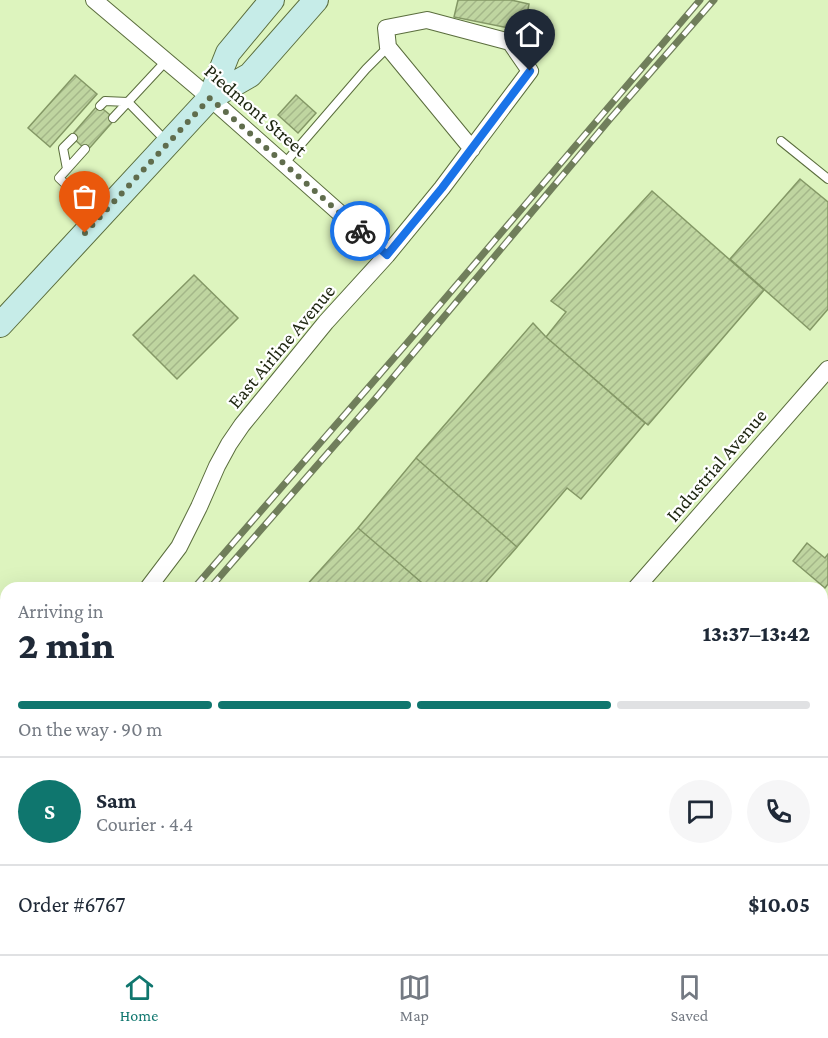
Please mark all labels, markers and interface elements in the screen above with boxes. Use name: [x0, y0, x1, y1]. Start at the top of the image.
pin: [504, 9, 555, 71]
icon: home: [513, 18, 546, 51]
street label: Piedmont Street: [200, 60, 312, 161]
pin: [59, 171, 110, 233]
icon: bag: [68, 180, 101, 213]
courier: [330, 201, 390, 261]
icon: bike: [344, 215, 377, 248]
street label: East Airline Avenue: [223, 280, 339, 412]
street label: Industrial Avenue: [661, 404, 771, 526]
text: Arriving in: [18, 600, 103, 622]
text: 13:37–13:42: [702, 621, 810, 646]
text: 2 min: [18, 623, 114, 666]
text: On the way · 90 m: [18, 718, 162, 740]
button: chat: [669, 780, 732, 843]
button: phone: [747, 780, 810, 843]
text: Sam: [96, 788, 136, 813]
text: S: [44, 799, 55, 824]
text: Courier · 4.4: [96, 813, 193, 835]
text: Order #6767: [18, 892, 125, 917]
text: $10.05: [748, 892, 810, 917]
tab: Home: [120, 971, 158, 1024]
tab: Map: [398, 971, 431, 1024]
tab: Saved: [671, 971, 708, 1024]

